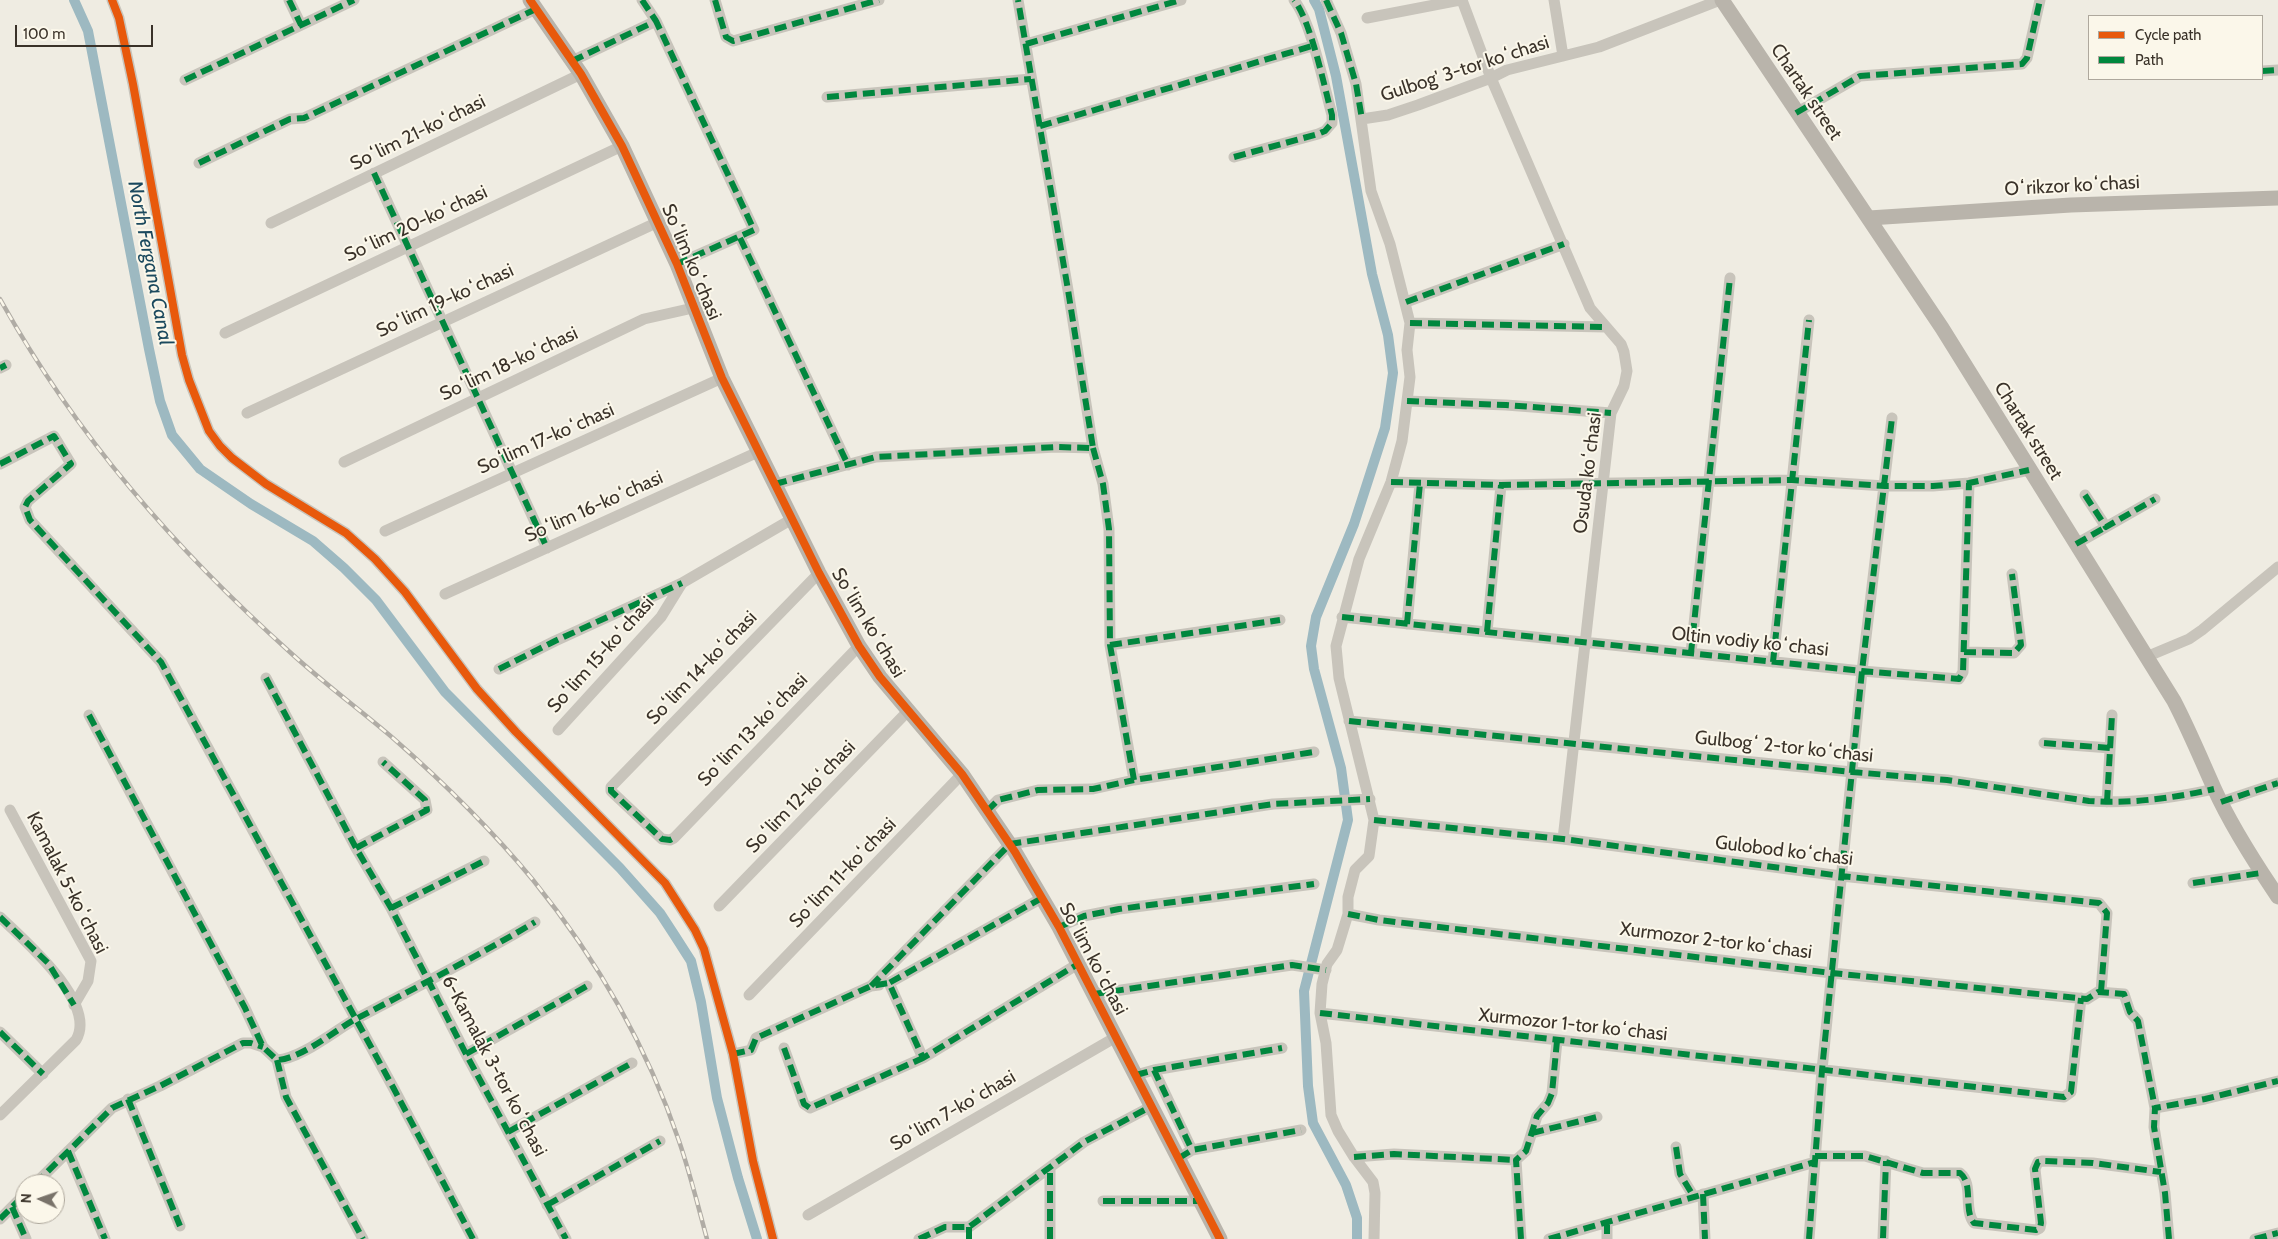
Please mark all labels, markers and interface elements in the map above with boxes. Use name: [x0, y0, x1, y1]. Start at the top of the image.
scale bar: [18, 15, 155, 47]
legend: [2088, 15, 2263, 80]
text: 100 m: [23, 25, 65, 43]
text: Cycle path: [2135, 26, 2201, 44]
street label: Gulbog' 3-tor koʻchasi: [1378, 31, 1552, 107]
street label: Chartak street: [1765, 39, 1847, 145]
text: Path: [2135, 51, 2164, 69]
street label: Soʻlim 21-koʻchasi: [347, 90, 489, 176]
street label: Oʻrikzor koʻchasi: [2004, 171, 2140, 201]
water label: North Fergana Canal: [122, 179, 178, 347]
street label: Soʻlim 20-koʻchasi: [341, 181, 491, 267]
street label: Soʻlim koʻchasi: [656, 201, 726, 323]
street label: Soʻlim 19-koʻchasi: [373, 259, 517, 343]
street label: Soʻlim 18-koʻchasi: [436, 322, 582, 406]
street label: Chartak street: [1989, 378, 2067, 484]
street label: Soʻlim 17-koʻchasi: [474, 399, 618, 479]
street label: Osuda koʻchasi: [1569, 411, 1607, 535]
street label: Soʻlim 16-koʻchasi: [521, 466, 667, 548]
street label: Soʻlim koʻchasi: [826, 564, 910, 682]
street label: Soʻlim 15-koʻchasi: [543, 592, 659, 718]
street label: Soʻlim 14-koʻchasi: [642, 606, 762, 730]
street label: Oltin vodiy koʻchasi: [1670, 622, 1830, 662]
street label: Soʻlim 13-koʻchasi: [693, 669, 813, 791]
street label: Gulbogʻ 2-tor koʻchasi: [1694, 726, 1874, 768]
street label: Soʻlim 12-koʻchasi: [741, 736, 861, 858]
street label: Kamalak 5-koʻchasi: [21, 808, 113, 958]
street label: Soʻlim 11-koʻchasi: [785, 813, 901, 933]
street label: Gulobod koʻchasi: [1714, 831, 1854, 871]
street label: Soʻlim koʻchasi: [1054, 899, 1132, 1019]
street label: Xurmozor 2-tor koʻchasi: [1619, 918, 1813, 964]
street label: 6-Kamalak 3-tor koʻchasi: [437, 972, 551, 1160]
street label: Xurmozor 1-tor koʻchasi: [1477, 1004, 1669, 1046]
street label: Soʻlim 7-koʻchasi: [886, 1066, 1020, 1156]
north arrow: [15, 1174, 65, 1224]
text: N: [17, 1193, 35, 1204]

